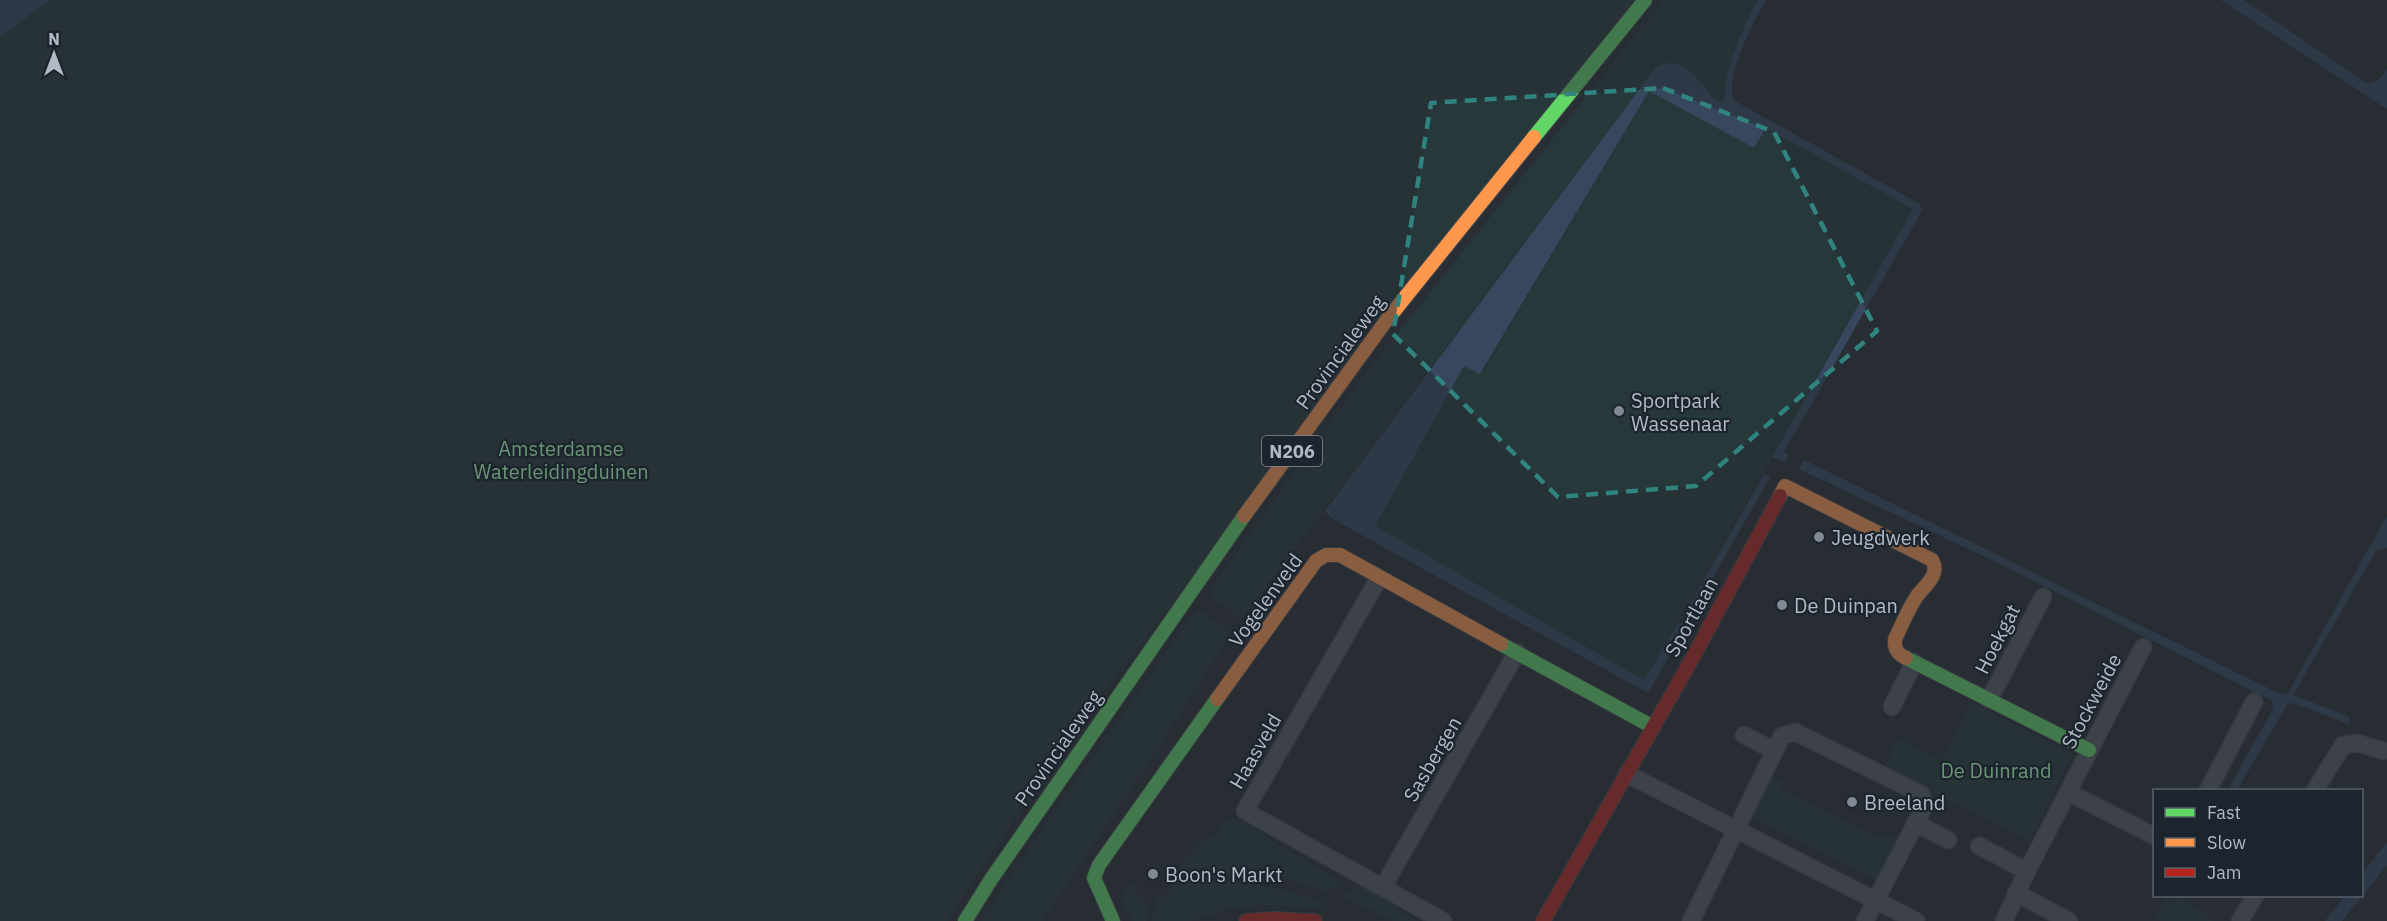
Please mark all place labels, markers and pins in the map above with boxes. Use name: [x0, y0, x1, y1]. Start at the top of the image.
place label: Sportpark Wassenaar: [1631, 387, 1730, 437]
marker: Sportpark Wassenaar: [1612, 404, 1626, 418]
place label: Jeugdwerk: [1831, 524, 1930, 551]
marker: Jeugdwerk: [1812, 530, 1826, 544]
place label: De Duinpan: [1794, 592, 1898, 619]
marker: De Duinpan: [1775, 598, 1789, 612]
place label: Breeland: [1864, 789, 1945, 816]
marker: Breeland: [1845, 795, 1859, 809]
place label: Boon's Markt: [1165, 861, 1282, 888]
marker: Boon's Markt: [1146, 867, 1160, 881]

